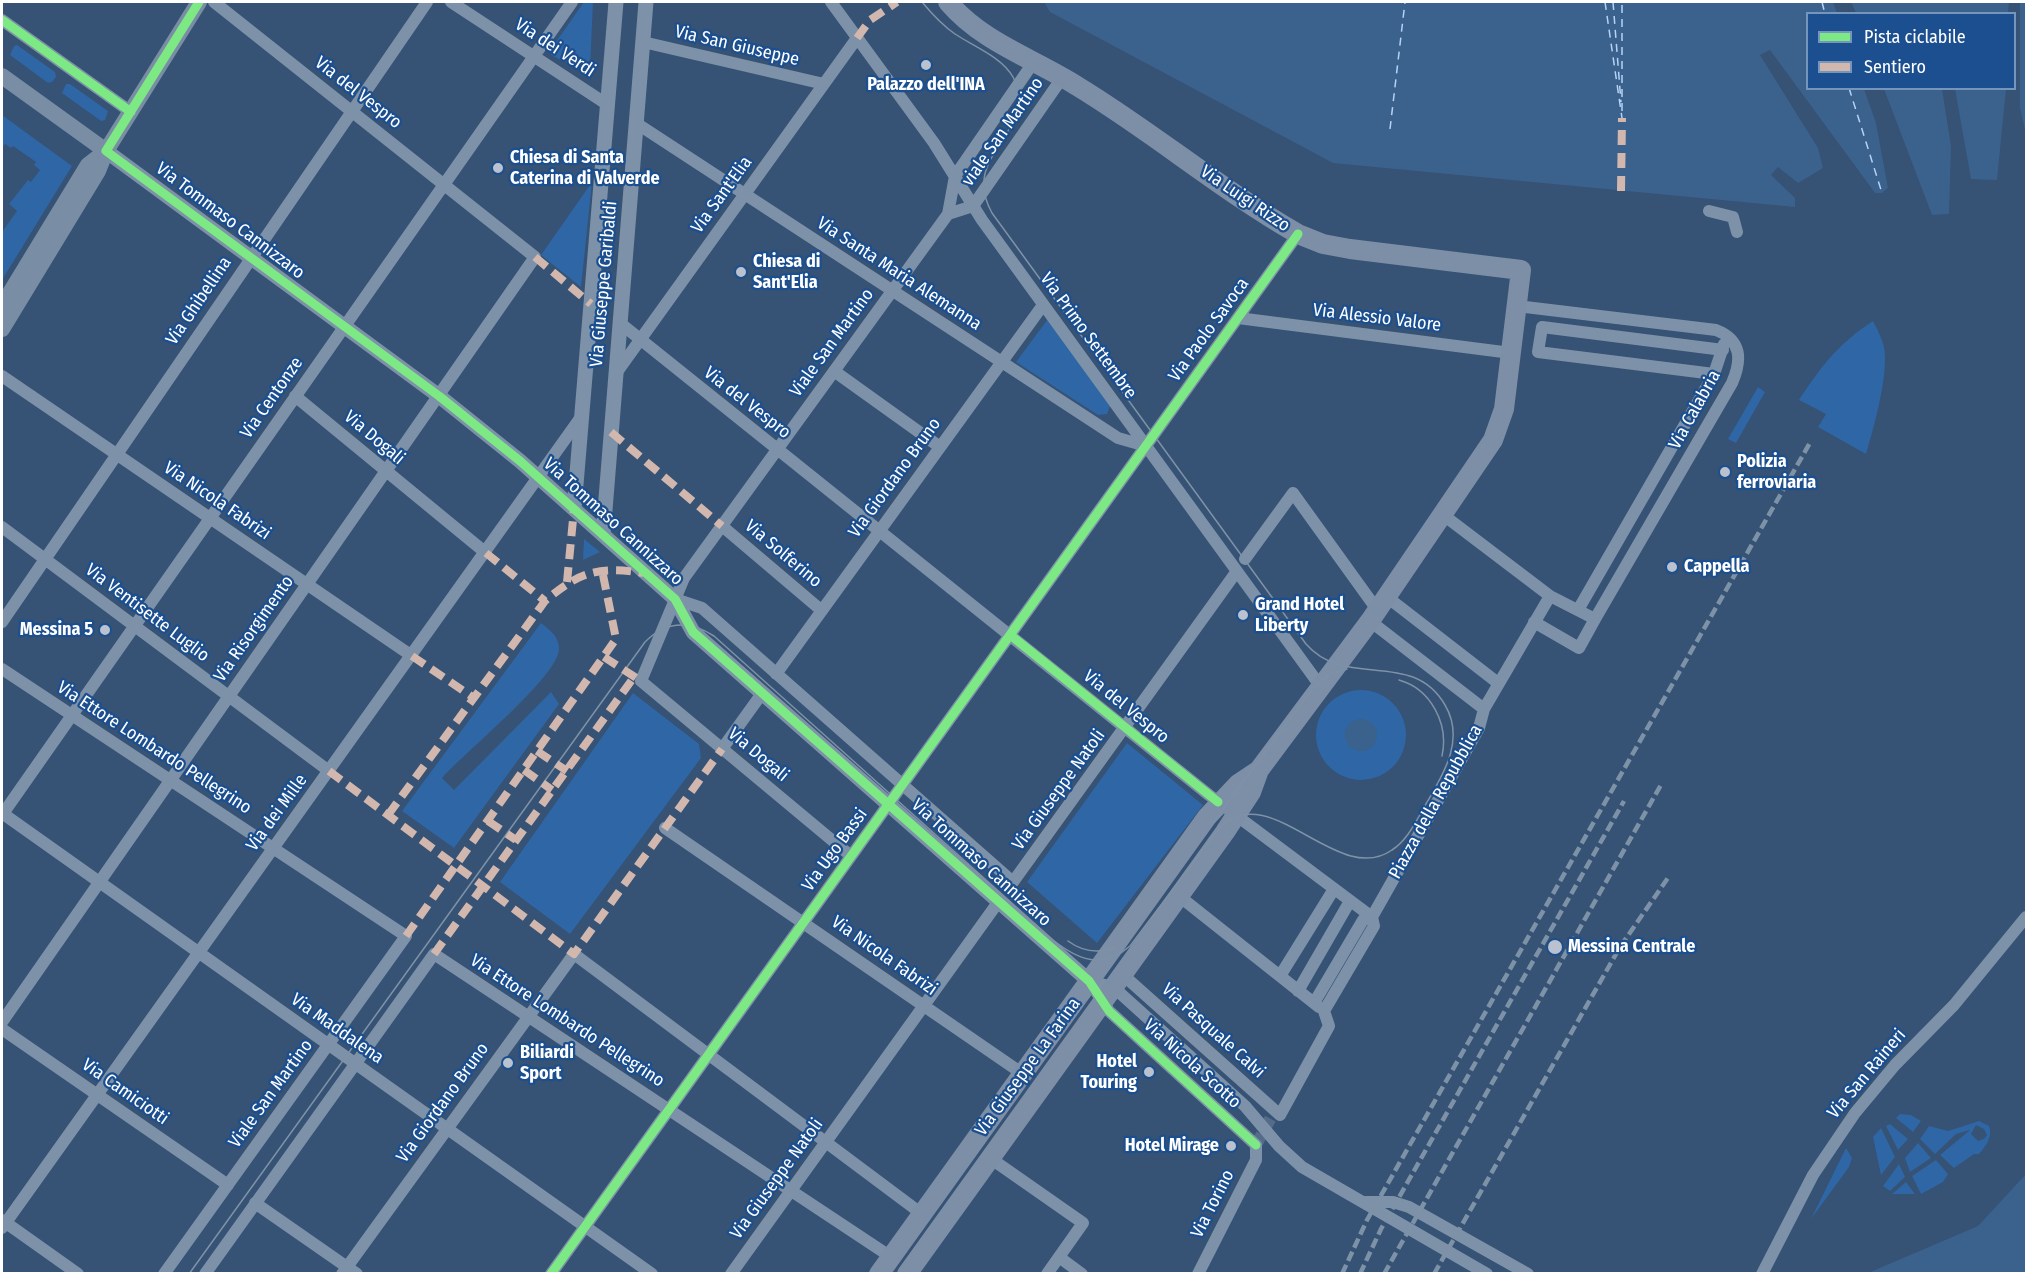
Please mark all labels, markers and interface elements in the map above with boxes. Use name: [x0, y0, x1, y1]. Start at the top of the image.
legend: [1806, 12, 2016, 90]
street label: Via dei Verdi: [511, 14, 599, 82]
street label: Via San Giuseppe: [673, 21, 801, 71]
text: Pista ciclabile: [1864, 26, 1966, 48]
street label: Via del Vespro: [310, 52, 406, 134]
text: Sentiero: [1864, 56, 1926, 78]
marker: Palazzo dell'INA: [919, 58, 933, 72]
street label: viale San Martino: [958, 73, 1048, 191]
place label: Palazzo dell'INA: [867, 74, 985, 96]
place label: Chiesa di Santa Caterina di Valverde: [510, 147, 660, 190]
street label: Via Sant'Elia: [687, 152, 757, 238]
street label: Via Tommaso Cannizzaro: [151, 158, 309, 284]
marker: Chiesa di Santa Caterina di Valverde: [491, 161, 505, 175]
street label: Via Luigi Rizzo: [1196, 161, 1294, 237]
street label: Via Giuseppe Garibaldi: [586, 200, 622, 368]
street label: Via Santa Maria Alemanna: [813, 213, 985, 335]
place label: Chiesa di Sant'Elia: [753, 251, 820, 294]
street label: Via Ghibellina: [162, 253, 236, 349]
marker: Chiesa di Sant'Elia: [734, 265, 748, 279]
street label: Via Primo Settembre: [1035, 269, 1141, 403]
street label: Via Paolo Savoca: [1164, 274, 1254, 386]
street label: Viale San Martino: [785, 285, 879, 401]
street label: Via Alessio Valore: [1312, 299, 1442, 337]
street label: Via Centonze: [236, 353, 308, 443]
street label: Via del Vespro: [699, 362, 795, 444]
street label: Via Calabria: [1664, 367, 1726, 453]
street label: Via Dogali: [339, 406, 409, 470]
street label: Via Giordano Bruno: [844, 414, 946, 542]
place label: Polizia ferroviaria: [1737, 451, 1816, 494]
street label: Via Tommaso Cannizzaro: [539, 454, 687, 590]
street label: Via Nicola Fabrizi: [159, 457, 275, 545]
marker: Polizia ferroviaria: [1718, 465, 1732, 479]
street label: Via Solferino: [740, 516, 826, 592]
place label: Cappella: [1684, 556, 1750, 578]
street label: Via Ventisette Luglio: [81, 559, 213, 667]
marker: Cappella: [1665, 560, 1679, 574]
street label: Via Risorgimento: [209, 572, 299, 686]
place label: Grand Hotel Liberty: [1255, 594, 1344, 636]
marker: Grand Hotel Liberty: [1236, 608, 1250, 622]
place label: Messina 5: [20, 619, 93, 641]
marker: Messina 5: [98, 623, 112, 637]
street label: Via del Vespro: [1079, 666, 1173, 748]
street label: Via Ettore Lombardo Pellegrino: [53, 677, 255, 819]
street label: Piazza della Repubblica: [1385, 721, 1487, 883]
street label: Via Dogali: [723, 723, 793, 787]
street label: Via Giuseppe Natoli: [1008, 725, 1110, 855]
street label: Via dei Mille: [242, 770, 312, 856]
street label: Via Tommaso Cannizzaro: [907, 795, 1055, 931]
street label: Via Ugo Bassi: [798, 804, 872, 896]
street label: Via Nicola Fabrizi: [827, 911, 941, 1001]
place label: Messina Centrale: [1568, 936, 1695, 958]
marker: Messina Centrale: [1546, 938, 1564, 956]
street label: Via Ettore Lombardo Pellegrino: [466, 950, 668, 1092]
street label: Via Pasquale Calvi: [1157, 979, 1269, 1083]
street label: Via Maddalena: [287, 989, 387, 1069]
street label: Via Giuseppe La Farina: [971, 994, 1085, 1140]
street label: Via Nicola Scotto: [1139, 1015, 1245, 1113]
street label: Via San Raineri: [1823, 1025, 1911, 1123]
street label: Viale San Martino: [224, 1036, 318, 1152]
street label: Via Giordano Bruno: [392, 1039, 494, 1167]
place label: Biliardi Sport: [520, 1042, 574, 1084]
place label: Hotel Touring: [1081, 1051, 1137, 1094]
street label: Via Camiciotti: [77, 1054, 173, 1130]
marker: Biliardi Sport: [501, 1056, 515, 1070]
marker: Hotel Touring: [1142, 1065, 1156, 1079]
street label: Via Giuseppe Natoli: [726, 1114, 828, 1244]
place label: Hotel Mirage: [1125, 1135, 1219, 1157]
marker: Hotel Mirage: [1224, 1139, 1238, 1153]
street label: Via Torino: [1187, 1166, 1239, 1242]

